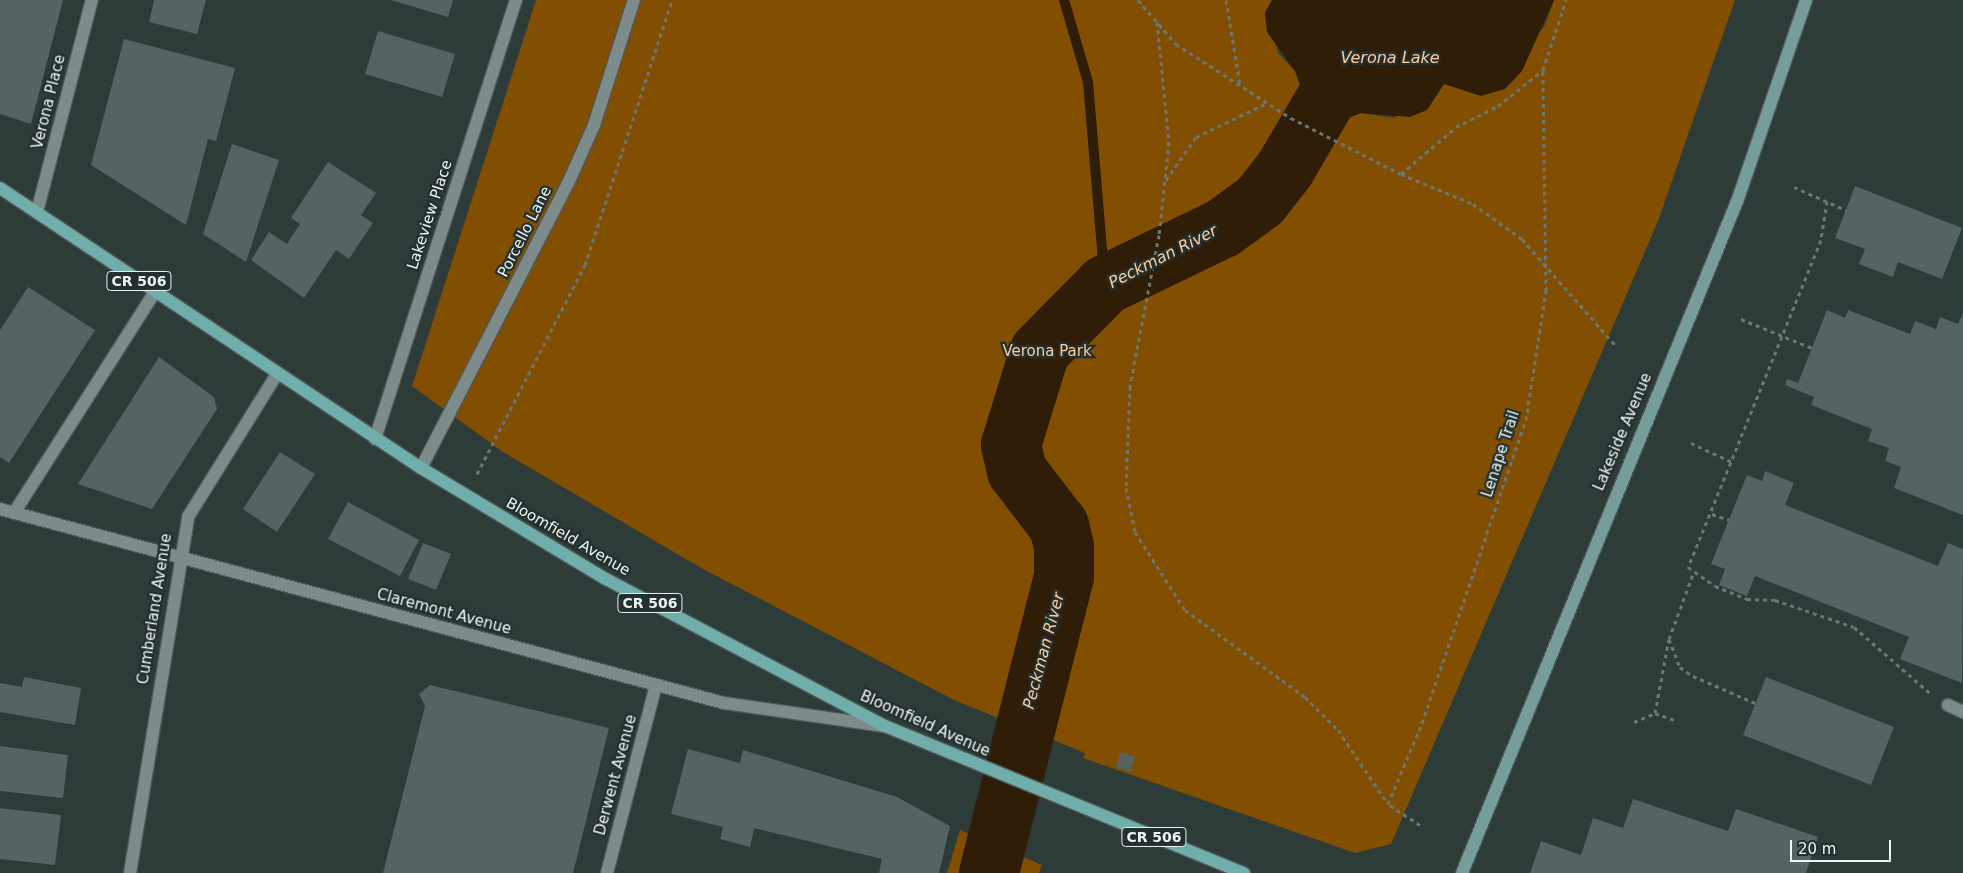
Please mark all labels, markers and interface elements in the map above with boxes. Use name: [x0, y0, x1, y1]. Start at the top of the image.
water label: Verona Lake: [1340, 48, 1440, 68]
street label: Verona Place: [29, 53, 69, 151]
street label: Lakeview Place: [404, 158, 456, 272]
street label: Porcello Lane: [494, 184, 556, 280]
water label: Peckman River: [1105, 221, 1221, 293]
road number: CR 506: [105, 270, 173, 292]
park label: Verona Park: [1002, 343, 1092, 361]
street label: Lakeside Avenue: [1590, 370, 1656, 494]
street label: Lenape Trail: [1479, 408, 1523, 500]
street label: Bloomfield Avenue: [503, 494, 633, 580]
street label: Cumberland Avenue: [134, 532, 176, 686]
street label: Claremont Avenue: [375, 585, 513, 639]
water label: Peckman River: [1019, 591, 1069, 711]
road number: CR 506: [616, 592, 684, 614]
street label: Bloomfield Avenue: [857, 687, 993, 761]
street label: Derwent Avenue: [591, 713, 641, 837]
road number: CR 506: [1120, 826, 1188, 849]
scale bar: [1793, 830, 1894, 862]
text: 20 m: [1798, 840, 1836, 858]

